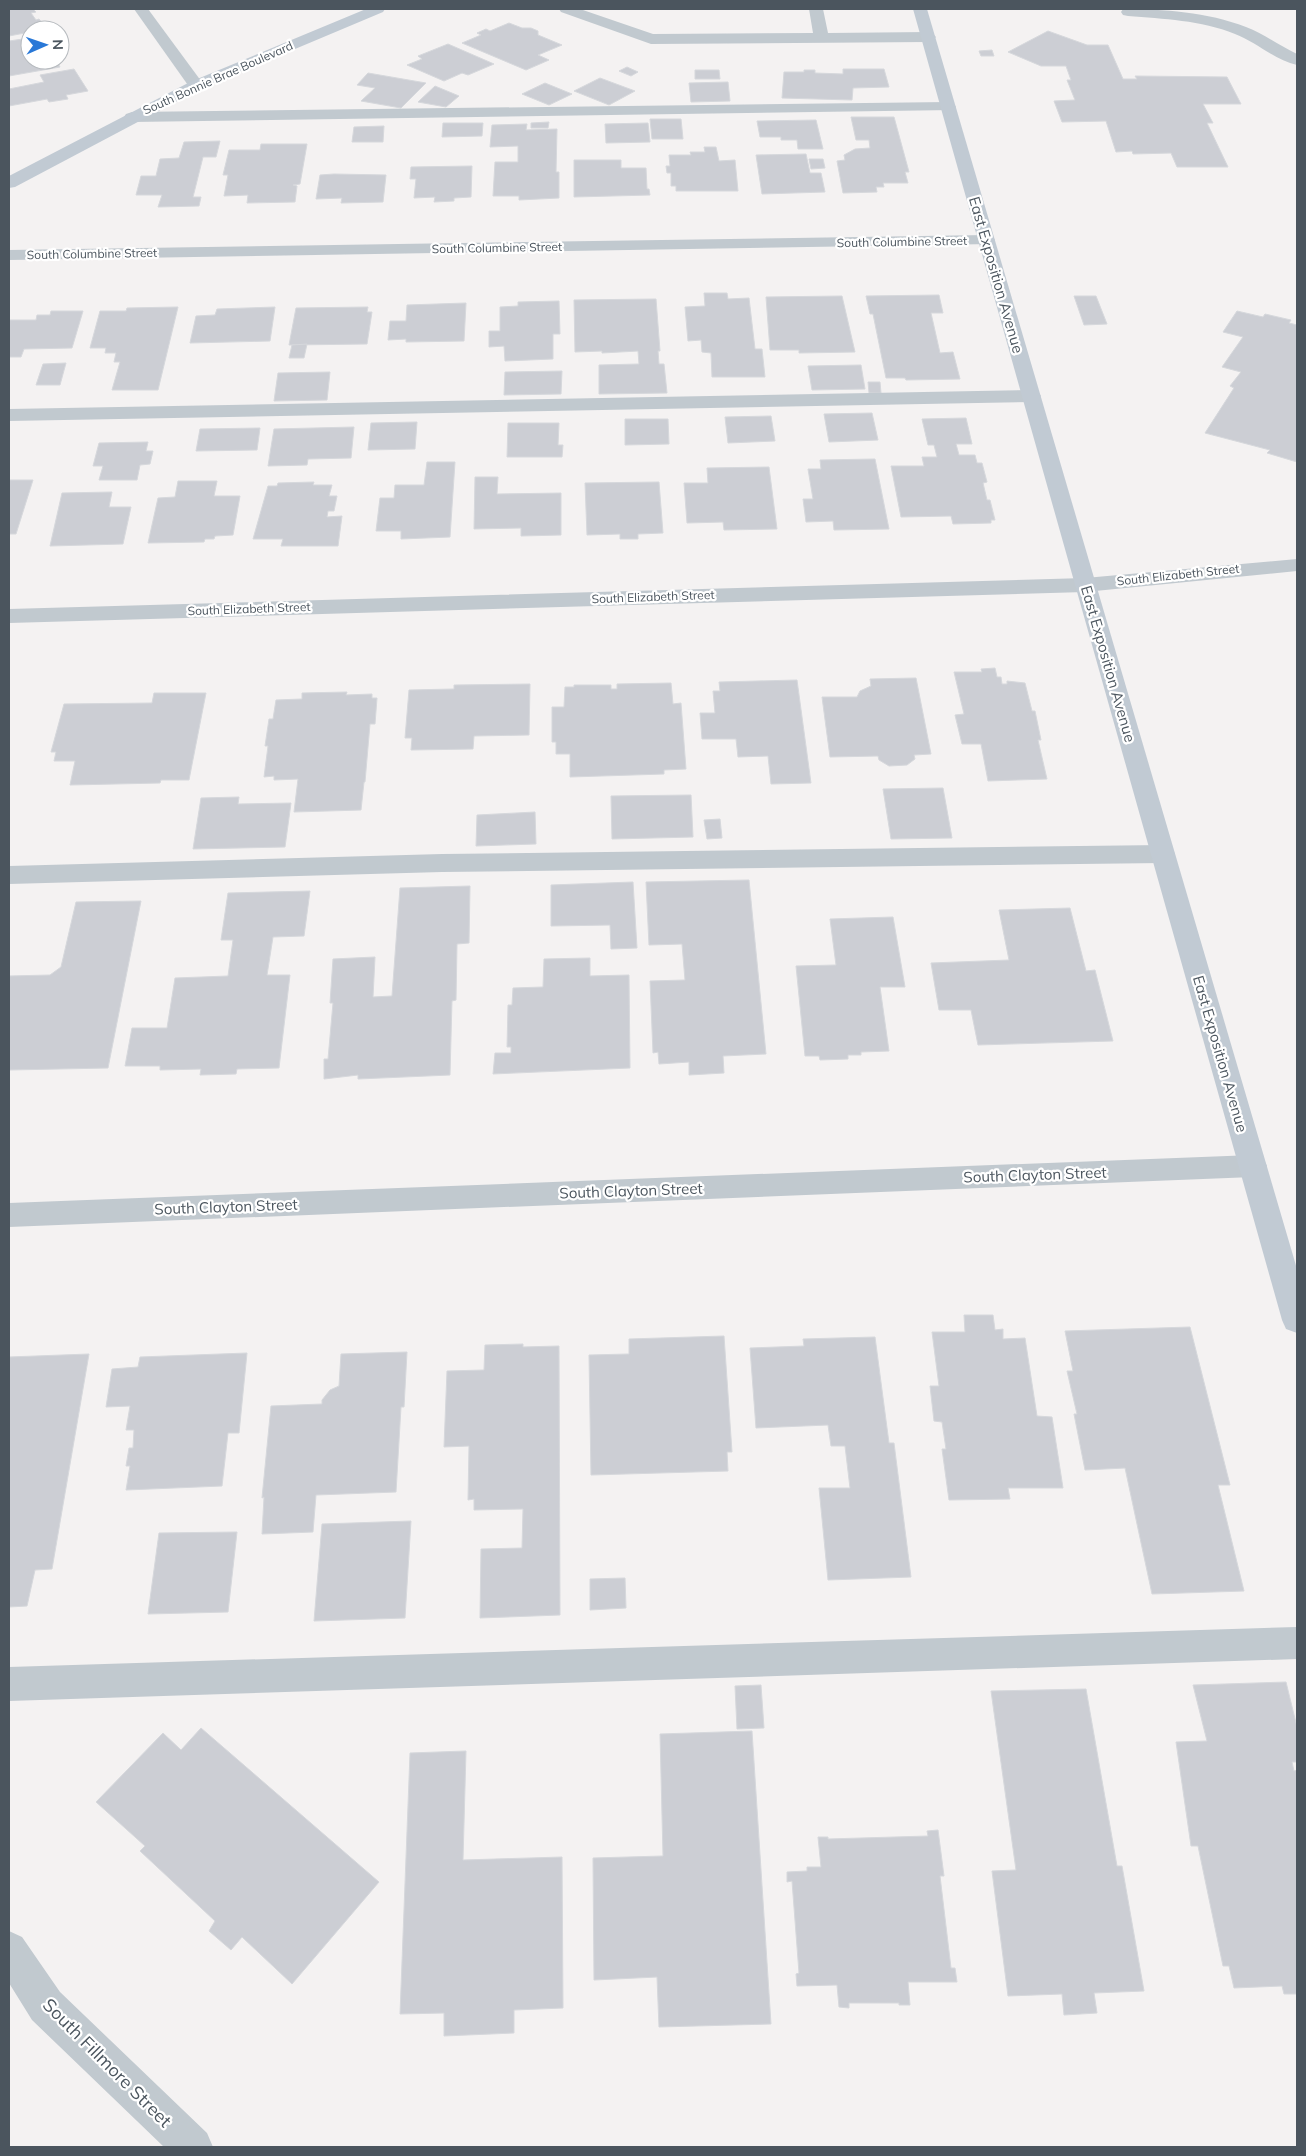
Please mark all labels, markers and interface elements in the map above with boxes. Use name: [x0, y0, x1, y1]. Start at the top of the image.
north arrow: [20, 20, 70, 70]
street label: South Bonnie Brae Boulevard: [140, 38, 295, 117]
text: N: [49, 39, 67, 50]
street label: East Exposition Avenue: [965, 194, 1028, 355]
street label: South Columbine Street: [837, 233, 967, 250]
street label: South Columbine Street: [432, 239, 562, 256]
street label: South Columbine Street: [27, 245, 157, 262]
street label: South Elizabeth Street: [1116, 561, 1240, 588]
street label: East Exposition Avenue: [1077, 583, 1140, 744]
street label: South Elizabeth Street: [591, 587, 715, 606]
street label: South Elizabeth Street: [187, 599, 311, 618]
street label: East Exposition Avenue: [1189, 973, 1252, 1134]
street label: South Clayton Street: [963, 1163, 1107, 1186]
street label: South Clayton Street: [559, 1179, 703, 1202]
street label: South Clayton Street: [154, 1195, 298, 1218]
street label: South Fillmore Street: [38, 1993, 177, 2132]

